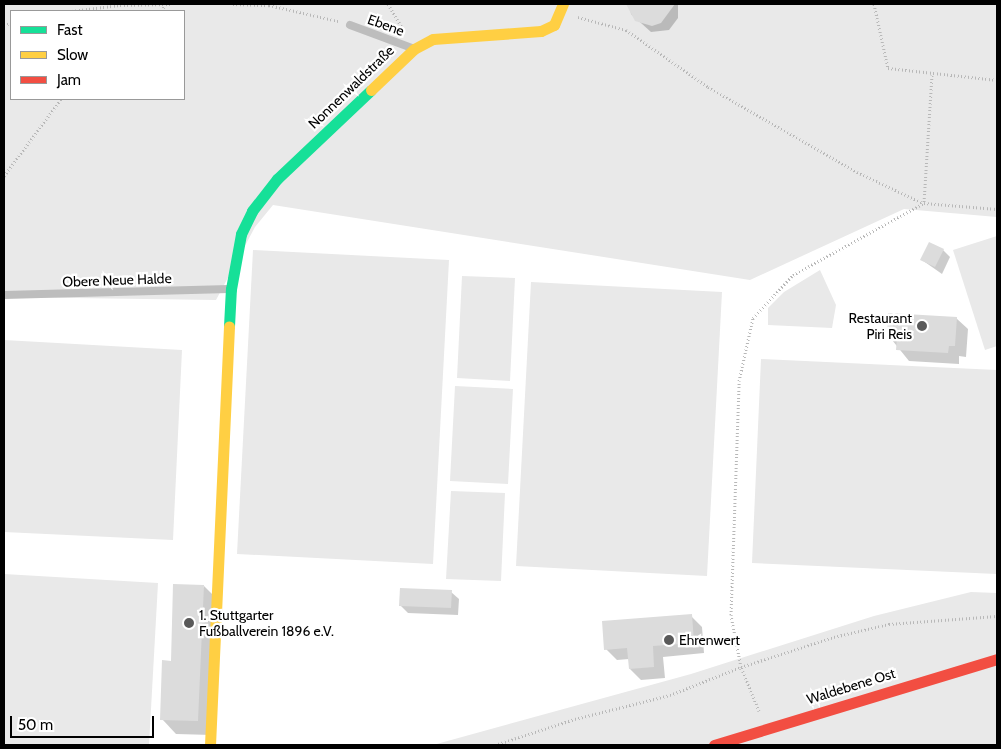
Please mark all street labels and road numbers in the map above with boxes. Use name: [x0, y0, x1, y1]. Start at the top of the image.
street label: Ebene: [365, 11, 407, 39]
street label: Nonnenwaldstraße: [305, 42, 397, 132]
street label: Obere Neue Halde: [62, 270, 172, 290]
street label: Waldebene Ost: [805, 665, 897, 707]

